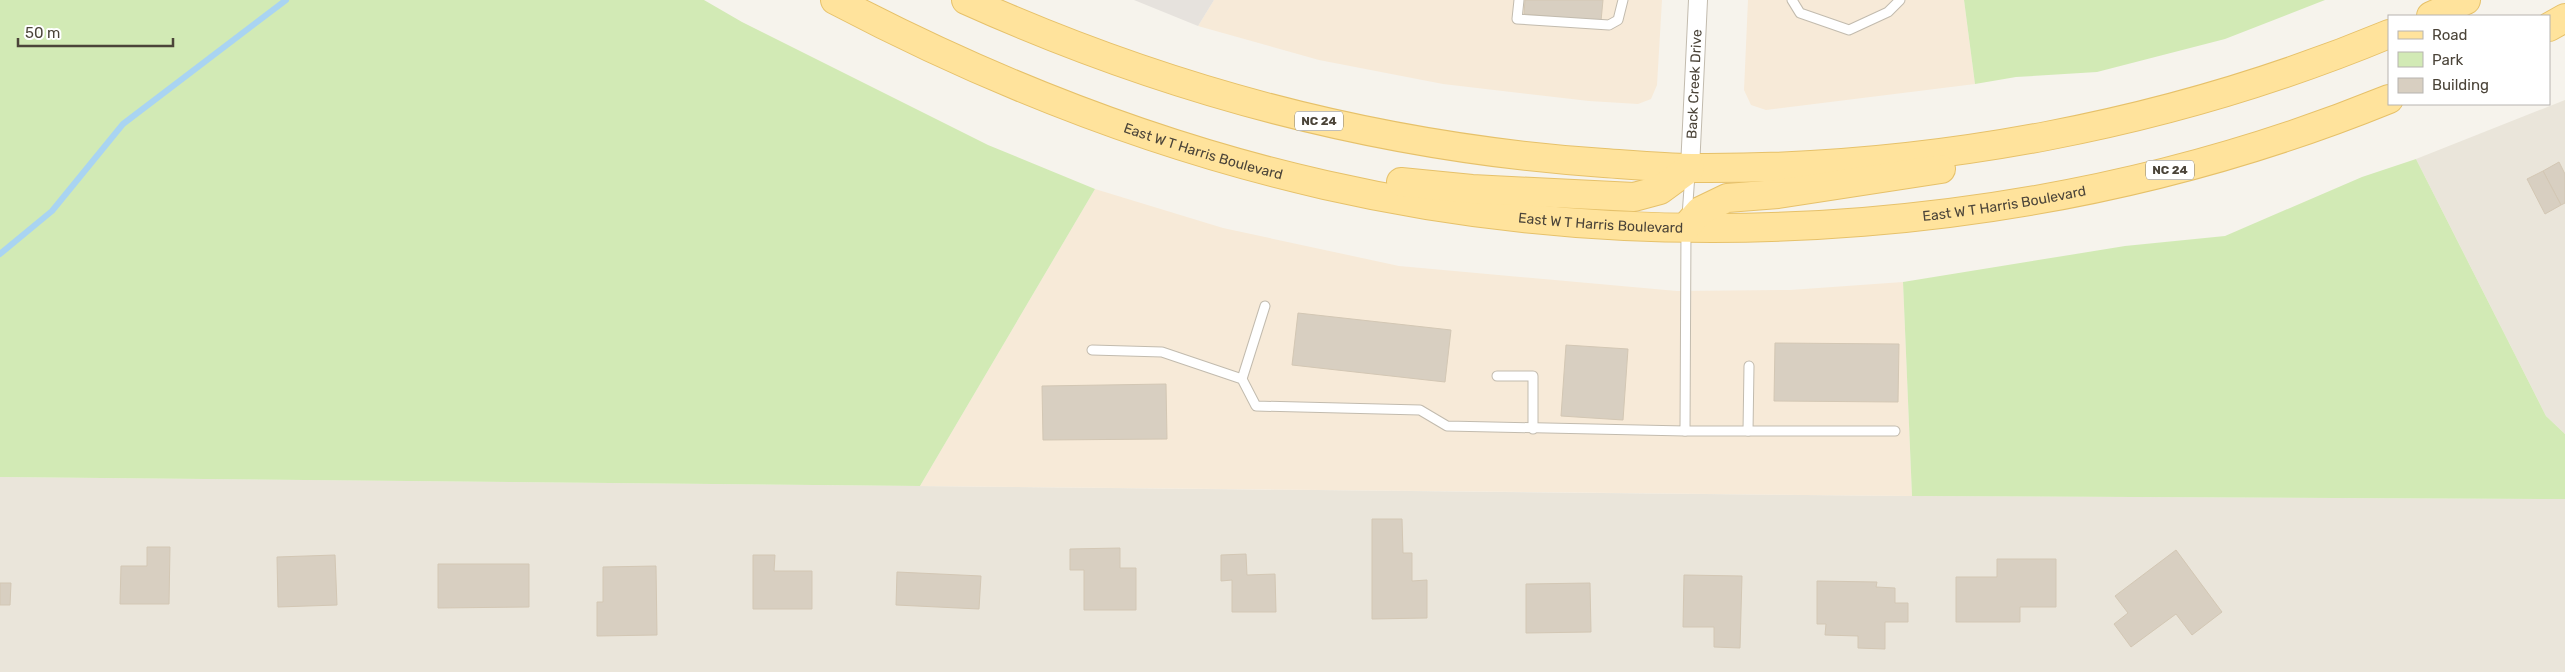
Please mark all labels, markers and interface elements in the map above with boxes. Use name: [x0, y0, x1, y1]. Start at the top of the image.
scale bar: [18, 15, 172, 47]
legend: [2388, 15, 2550, 105]
text: 50 m: [25, 24, 60, 42]
text: Road: [2432, 26, 2468, 44]
street label: Back Creek Drive: [1683, 29, 1705, 139]
text: Park: [2432, 51, 2463, 69]
text: Building: [2432, 76, 2489, 94]
road number: NC 24: [1295, 112, 1343, 130]
street label: East W T Harris Boulevard: [1122, 119, 1285, 183]
road number: NC 24: [2146, 160, 2194, 180]
street label: East W T Harris Boulevard: [1922, 182, 2087, 225]
street label: East W T Harris Boulevard: [1517, 209, 1683, 236]

